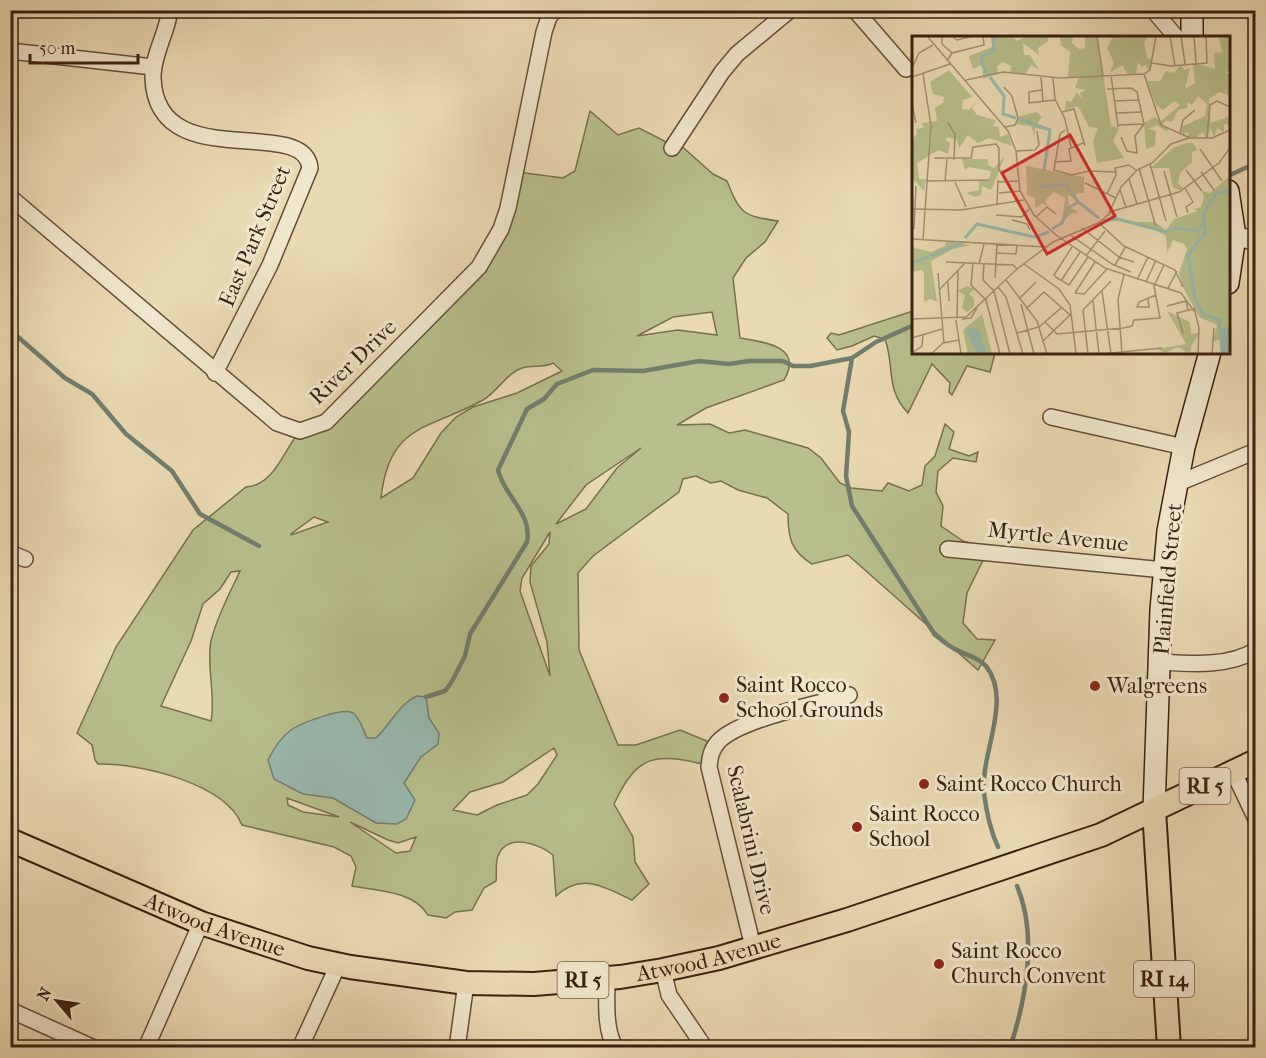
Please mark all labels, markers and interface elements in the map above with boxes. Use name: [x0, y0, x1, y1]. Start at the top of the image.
scale bar: [30, 27, 138, 65]
inset map: [912, 36, 1230, 354]
text: 50 m: [39, 38, 76, 59]
street label: East Park Street: [214, 161, 296, 310]
street label: River Drive: [304, 314, 402, 410]
street label: Plainfield Street: [1148, 502, 1188, 656]
street label: Myrtle Avenue: [986, 517, 1130, 557]
place label: Saint Rocco School Grounds: [736, 672, 883, 723]
place label: Walgreens: [1106, 673, 1207, 699]
marker: Walgreens: [1088, 679, 1102, 693]
marker: Saint Rocco School Grounds: [717, 691, 731, 705]
street label: Scalabrini Drive: [721, 763, 781, 917]
road number: RI 5: [1180, 768, 1230, 804]
place label: Saint Rocco Church: [936, 771, 1123, 797]
marker: Saint Rocco Church: [917, 777, 931, 791]
place label: Saint Rocco School: [869, 801, 980, 852]
marker: Saint Rocco School: [850, 820, 864, 834]
street label: Atwood Avenue: [140, 887, 289, 963]
street label: Atwood Avenue: [634, 927, 784, 987]
place label: Saint Rocco Church Convent: [951, 938, 1107, 989]
marker: Saint Rocco Church Convent: [932, 957, 946, 971]
road number: RI 14: [1134, 961, 1194, 997]
road number: RI 5: [558, 962, 608, 998]
north arrow: [27, 971, 87, 1031]
text: N: [33, 983, 56, 1004]

